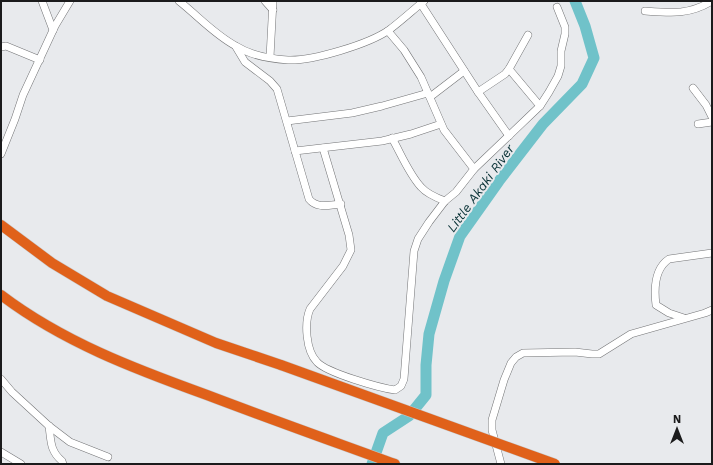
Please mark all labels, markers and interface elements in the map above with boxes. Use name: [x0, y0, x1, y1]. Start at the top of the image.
water label: Little Akaki River: [444, 141, 518, 235]
north arrow: [657, 409, 697, 449]
text: N: [673, 413, 681, 426]

